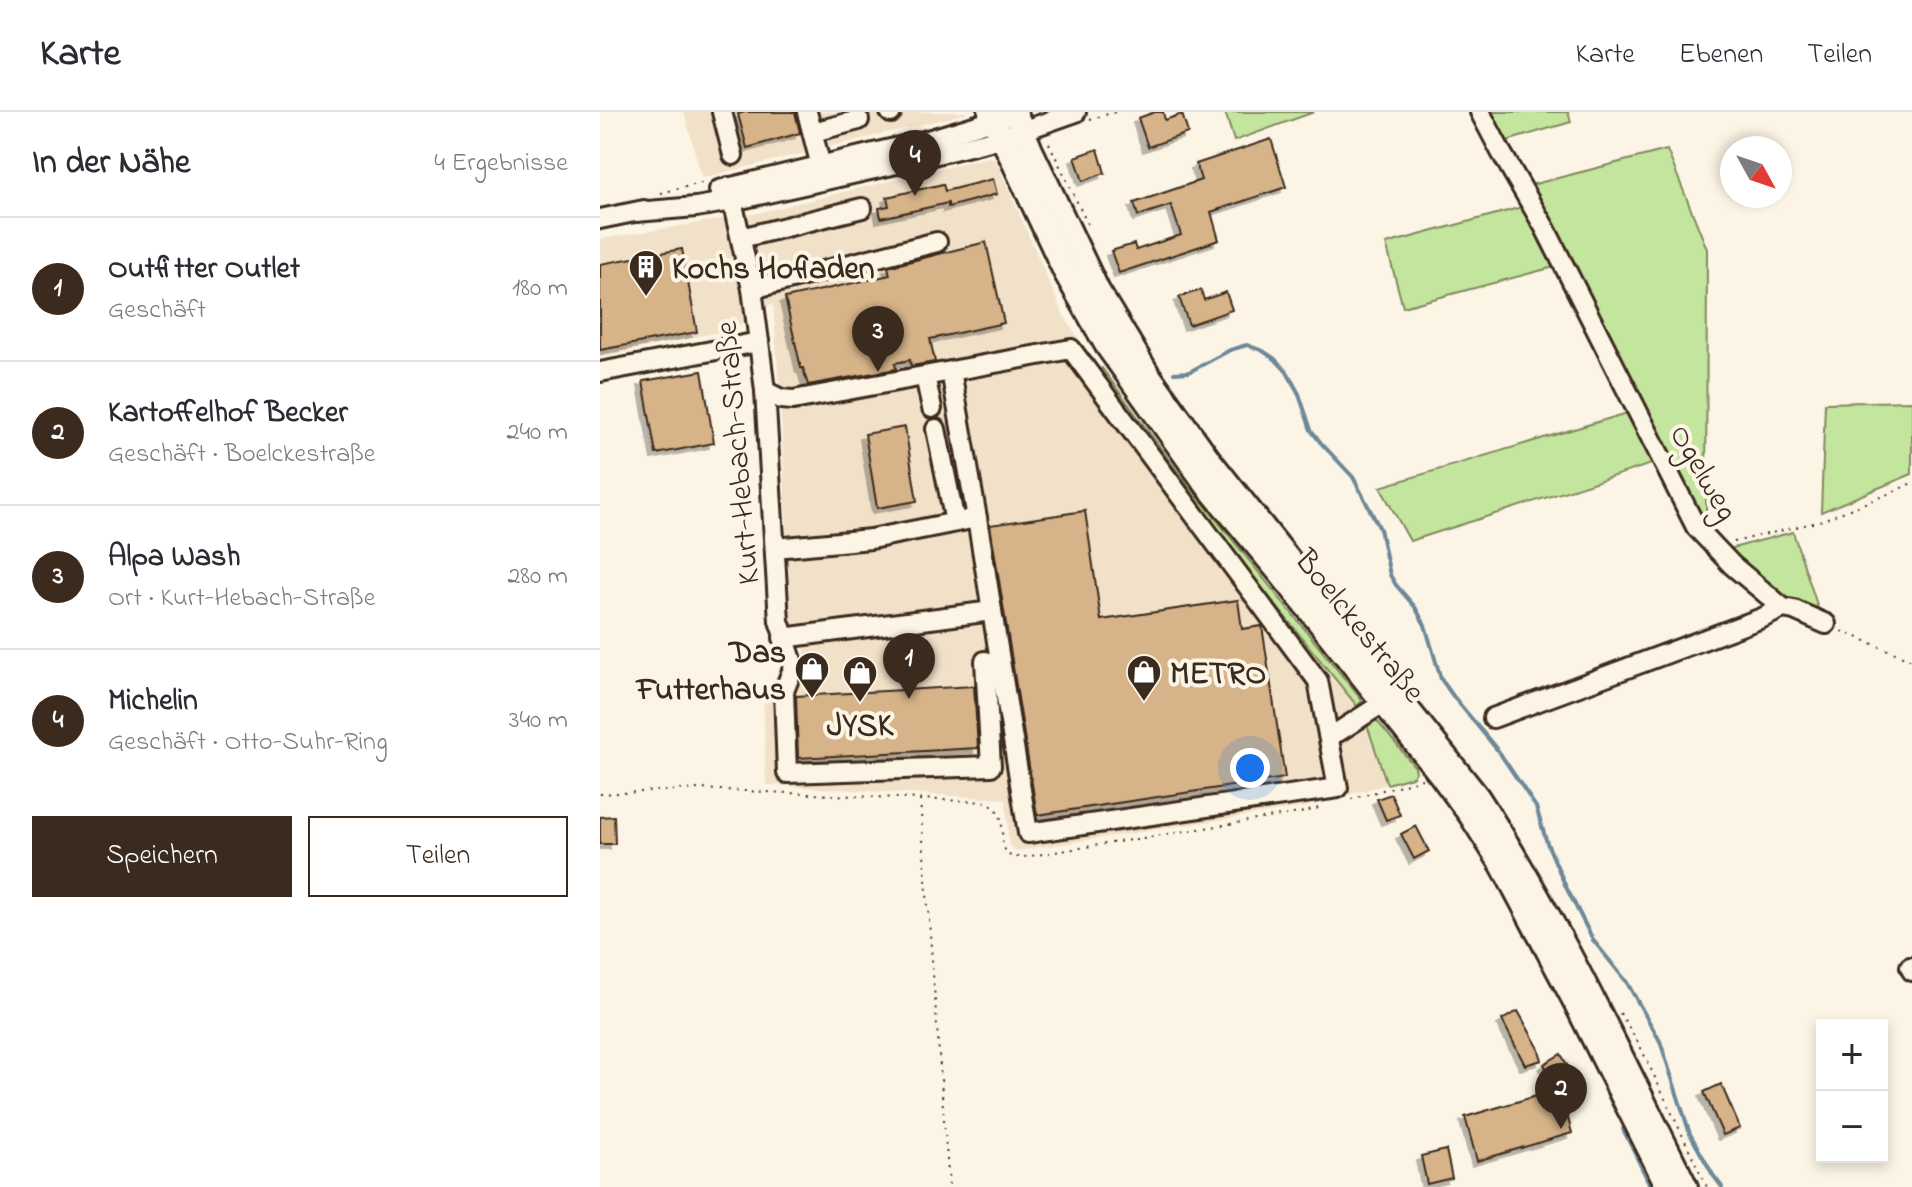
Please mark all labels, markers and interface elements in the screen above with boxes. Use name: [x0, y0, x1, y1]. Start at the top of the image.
text: Karte: [40, 27, 121, 83]
text: Karte: [1576, 35, 1635, 76]
text: Ebenen: [1679, 35, 1763, 76]
text: Teilen: [1807, 35, 1872, 76]
pin: 4: [889, 130, 941, 196]
north arrow: [1720, 136, 1792, 208]
text: In der Nähe: [32, 139, 190, 189]
text: 4 Ergebnisse: [434, 145, 568, 183]
place label: Kochs Hofladen: [672, 247, 875, 294]
text: Outfitter Outlet: [108, 248, 300, 292]
building icon: Kochs Hofladen: [627, 248, 665, 298]
text: 1: [54, 270, 62, 308]
text: 180 m: [512, 270, 568, 308]
text: Geschäft: [108, 292, 206, 330]
pin: 3: [852, 306, 904, 372]
street label: Kurt-Hebach-Straße: [704, 318, 774, 586]
text: Kartoffelhof Becker: [108, 392, 348, 436]
text: 2: [52, 414, 64, 452]
text: 240 m: [506, 414, 568, 452]
street label: Ogelweg: [1655, 417, 1749, 531]
text: Geschäft · Boelckestraße: [108, 436, 375, 474]
text: Alpa Wash: [108, 536, 241, 580]
street label: Boelckestraße: [1281, 539, 1435, 715]
text: 3: [53, 558, 63, 596]
text: 280 m: [507, 558, 568, 596]
text: Ort · Kurt-Hebach-Straße: [108, 580, 375, 618]
place label: Das Futterhaus: [635, 631, 786, 715]
pin: 1: [883, 633, 935, 699]
shop icon: Das Futterhaus: [793, 650, 831, 700]
place label: METRO: [1170, 652, 1266, 699]
shop icon: METRO: [1125, 653, 1163, 703]
shop icon: JYSK: [841, 654, 879, 704]
text: Michelin: [108, 680, 198, 724]
text: 4: [53, 702, 63, 740]
text: 340 m: [509, 702, 568, 740]
place label: JYSK: [827, 704, 895, 751]
text: Geschäft · Otto-Suhr-Ring: [108, 724, 388, 762]
your location: [1230, 748, 1270, 788]
button: Speichern: [32, 816, 292, 897]
button: Teilen: [308, 816, 568, 897]
map controls: [1816, 1019, 1888, 1163]
button: +: [1816, 1019, 1888, 1091]
pin: 2: [1535, 1063, 1587, 1129]
button: −: [1816, 1091, 1888, 1163]

